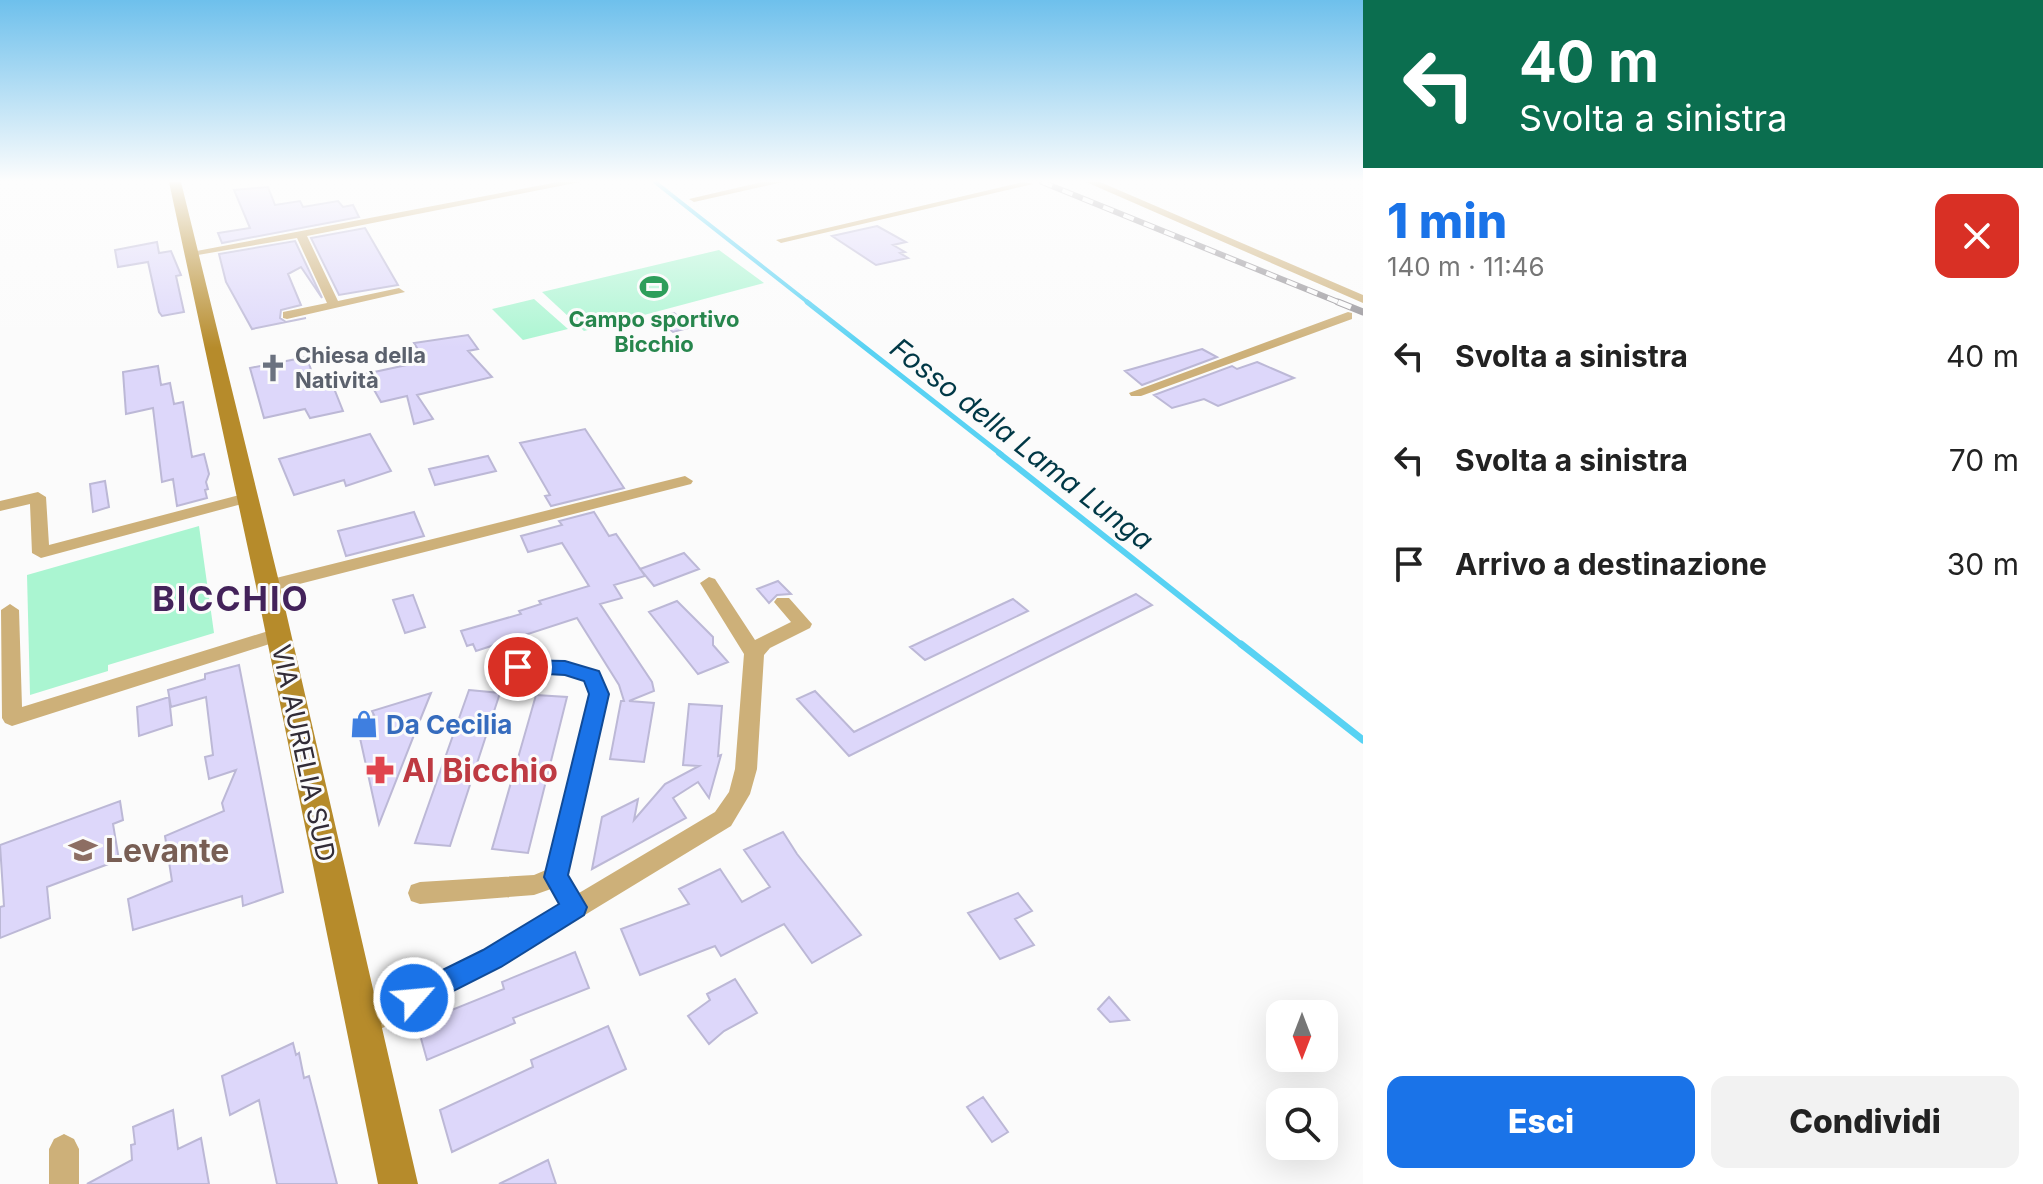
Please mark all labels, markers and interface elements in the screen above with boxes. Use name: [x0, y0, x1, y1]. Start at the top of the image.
text: 40 m: [1519, 28, 1659, 96]
icon: left: [1387, 32, 1491, 136]
text: Svolta a sinistra: [1519, 96, 1787, 140]
text: 1 min: [1387, 191, 1507, 250]
button: close: [1935, 194, 2019, 278]
text: 140 m · 11:46: [1387, 251, 1545, 282]
sports icon: Campo sportivo Bicchio: [639, 272, 669, 302]
place label: Campo sportivo Bicchio: [568, 306, 740, 357]
water label: Fosso della Lama Lunga: [884, 331, 1160, 557]
icon: left: [1387, 334, 1431, 378]
text: Svolta a sinistra: [1455, 338, 1688, 374]
text: 40 m: [1946, 338, 2019, 374]
place label: Chiesa della Natività: [295, 342, 426, 393]
church icon: Chiesa della Natività: [258, 353, 288, 383]
icon: left: [1387, 438, 1431, 482]
text: Svolta a sinistra: [1455, 442, 1688, 478]
text: 70 m: [1949, 442, 2019, 478]
icon: arrive: [1387, 542, 1431, 586]
text: Arrivo a destinazione: [1455, 546, 1767, 582]
text: 30 m: [1947, 546, 2019, 582]
district label: BICCHIO: [152, 578, 310, 619]
pin: [484, 633, 552, 701]
street label: VIA AURELIA SUD: [266, 642, 342, 864]
icon: arrive: [496, 645, 540, 689]
shop icon: Da Cecilia: [349, 709, 379, 739]
place label: Da Cecilia: [386, 709, 512, 740]
place label: Al Bicchio: [402, 751, 558, 790]
pharmacy icon: Al Bicchio: [365, 755, 395, 785]
place label: Levante: [105, 831, 229, 870]
school or university icon: Levante: [68, 835, 98, 865]
position arrow: [372, 956, 456, 1040]
north arrow: [1266, 1000, 1338, 1072]
map controls: [1266, 1000, 1338, 1160]
button: Esci: [1387, 1076, 1695, 1168]
button: Condividi: [1711, 1076, 2019, 1168]
button: search: [1266, 1088, 1338, 1160]

